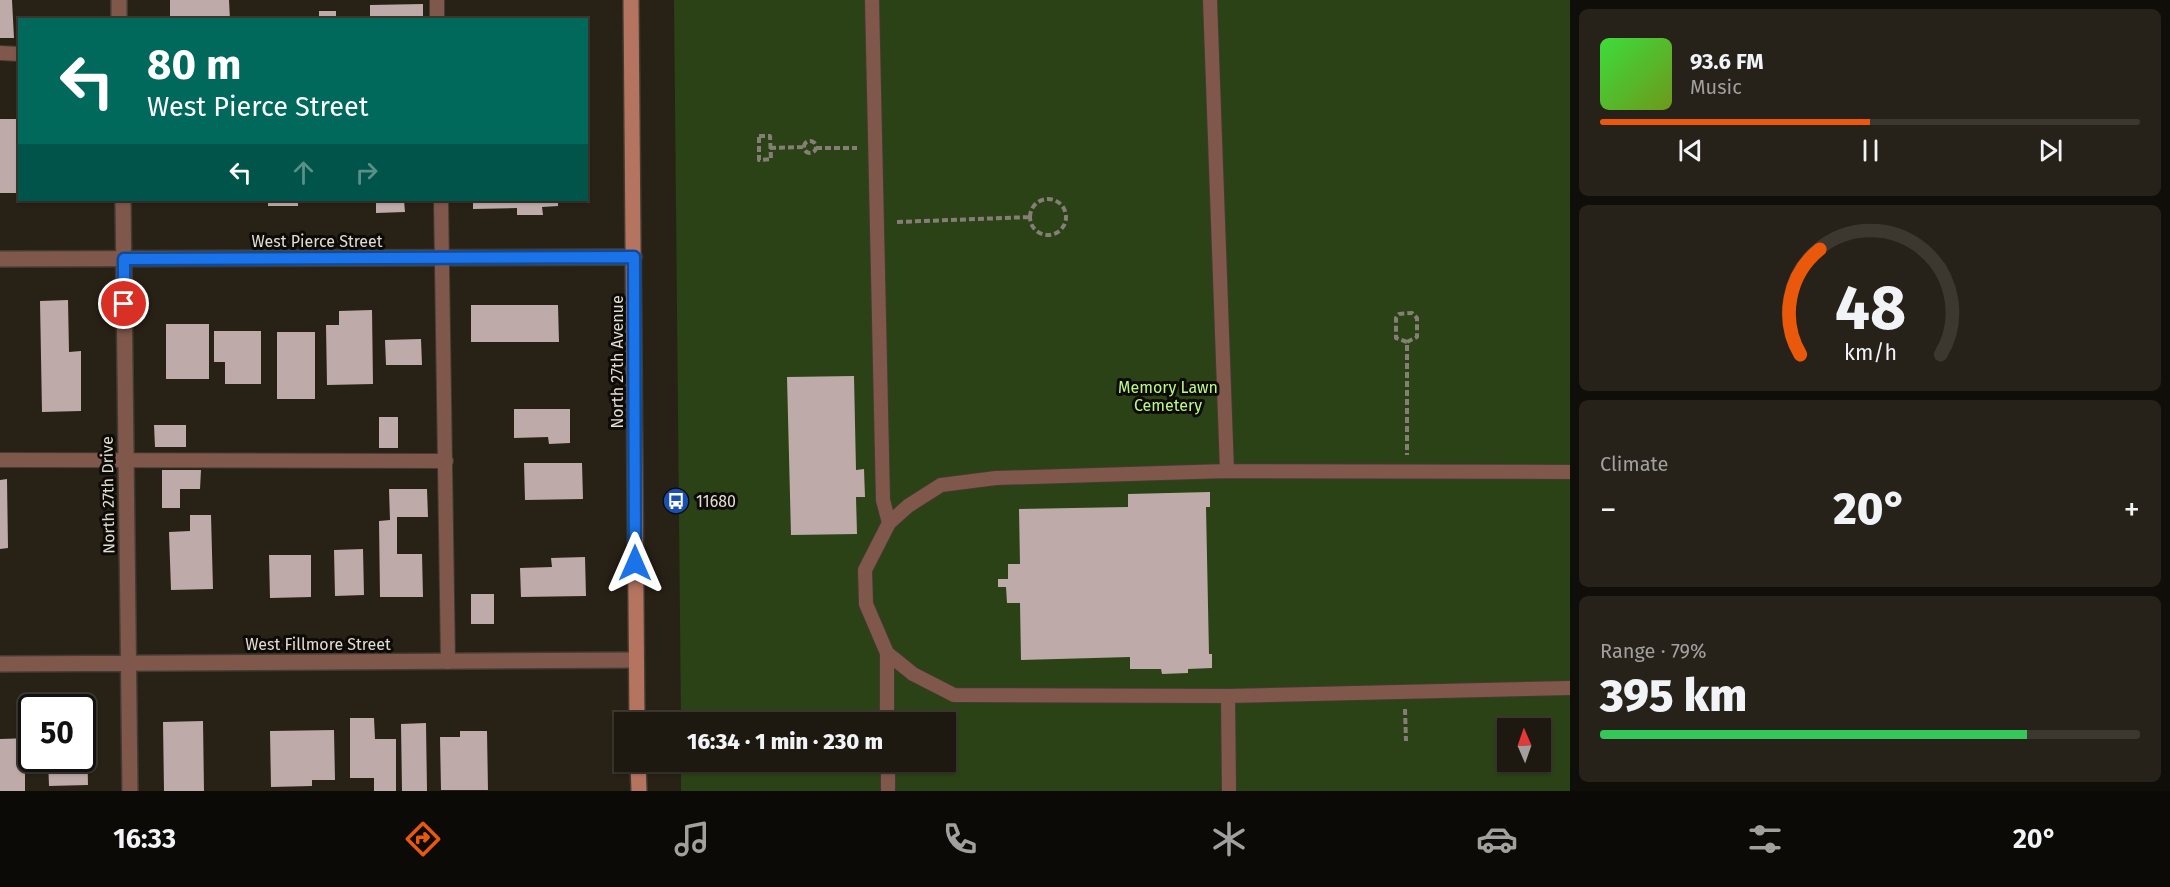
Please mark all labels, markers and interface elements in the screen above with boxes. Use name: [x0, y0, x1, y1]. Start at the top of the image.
text: 80 m: [147, 40, 241, 90]
icon: left: [48, 42, 126, 120]
text: 93.6 FM: [1690, 48, 1763, 75]
text: Music: [1690, 75, 1742, 99]
text: West Pierce Street: [147, 91, 368, 123]
icon: previous: [1674, 134, 1707, 167]
icon: pause: [1854, 134, 1887, 167]
icon: next: [2034, 134, 2067, 167]
icon: left: [224, 156, 257, 189]
icon: ahead: [287, 156, 320, 189]
icon: right: [350, 156, 383, 189]
street label: West Pierce Street: [251, 232, 383, 251]
text: 48: [1834, 271, 1906, 346]
pin: [98, 278, 149, 329]
icon: arrive: [107, 287, 140, 320]
street label: North 27th Avenue: [608, 295, 627, 429]
text: km/h: [1843, 340, 1897, 366]
park label: Memory Lawn Cemetery: [1118, 378, 1218, 415]
street label: North 27th Drive: [97, 436, 119, 554]
text: Climate: [1600, 452, 1668, 476]
text: 20°: [1833, 482, 1907, 536]
bus stop icon: 11680: [661, 486, 691, 516]
text: −: [1600, 490, 1617, 530]
text: +: [2124, 490, 2140, 530]
place label: 11680: [696, 492, 736, 511]
position arrow: [603, 531, 667, 595]
street label: West Fillmore Street: [245, 635, 391, 654]
text: Range · 79%: [1600, 639, 1706, 663]
text: 395 km: [1600, 669, 1747, 723]
speed limit sign: 50: [18, 694, 96, 772]
north arrow: [1497, 718, 1551, 772]
map controls: [1497, 718, 1551, 772]
text: 16:34 · 1 min · 230 m: [687, 728, 883, 755]
icon: directions: [402, 818, 444, 860]
icon: music: [671, 818, 713, 860]
icon: phone: [939, 818, 981, 860]
icon: climate: [1208, 818, 1250, 860]
icon: car: [1476, 818, 1518, 860]
icon: filters: [1744, 818, 1786, 860]
text: 16:33: [113, 823, 176, 855]
text: 20°: [2013, 823, 2057, 855]

